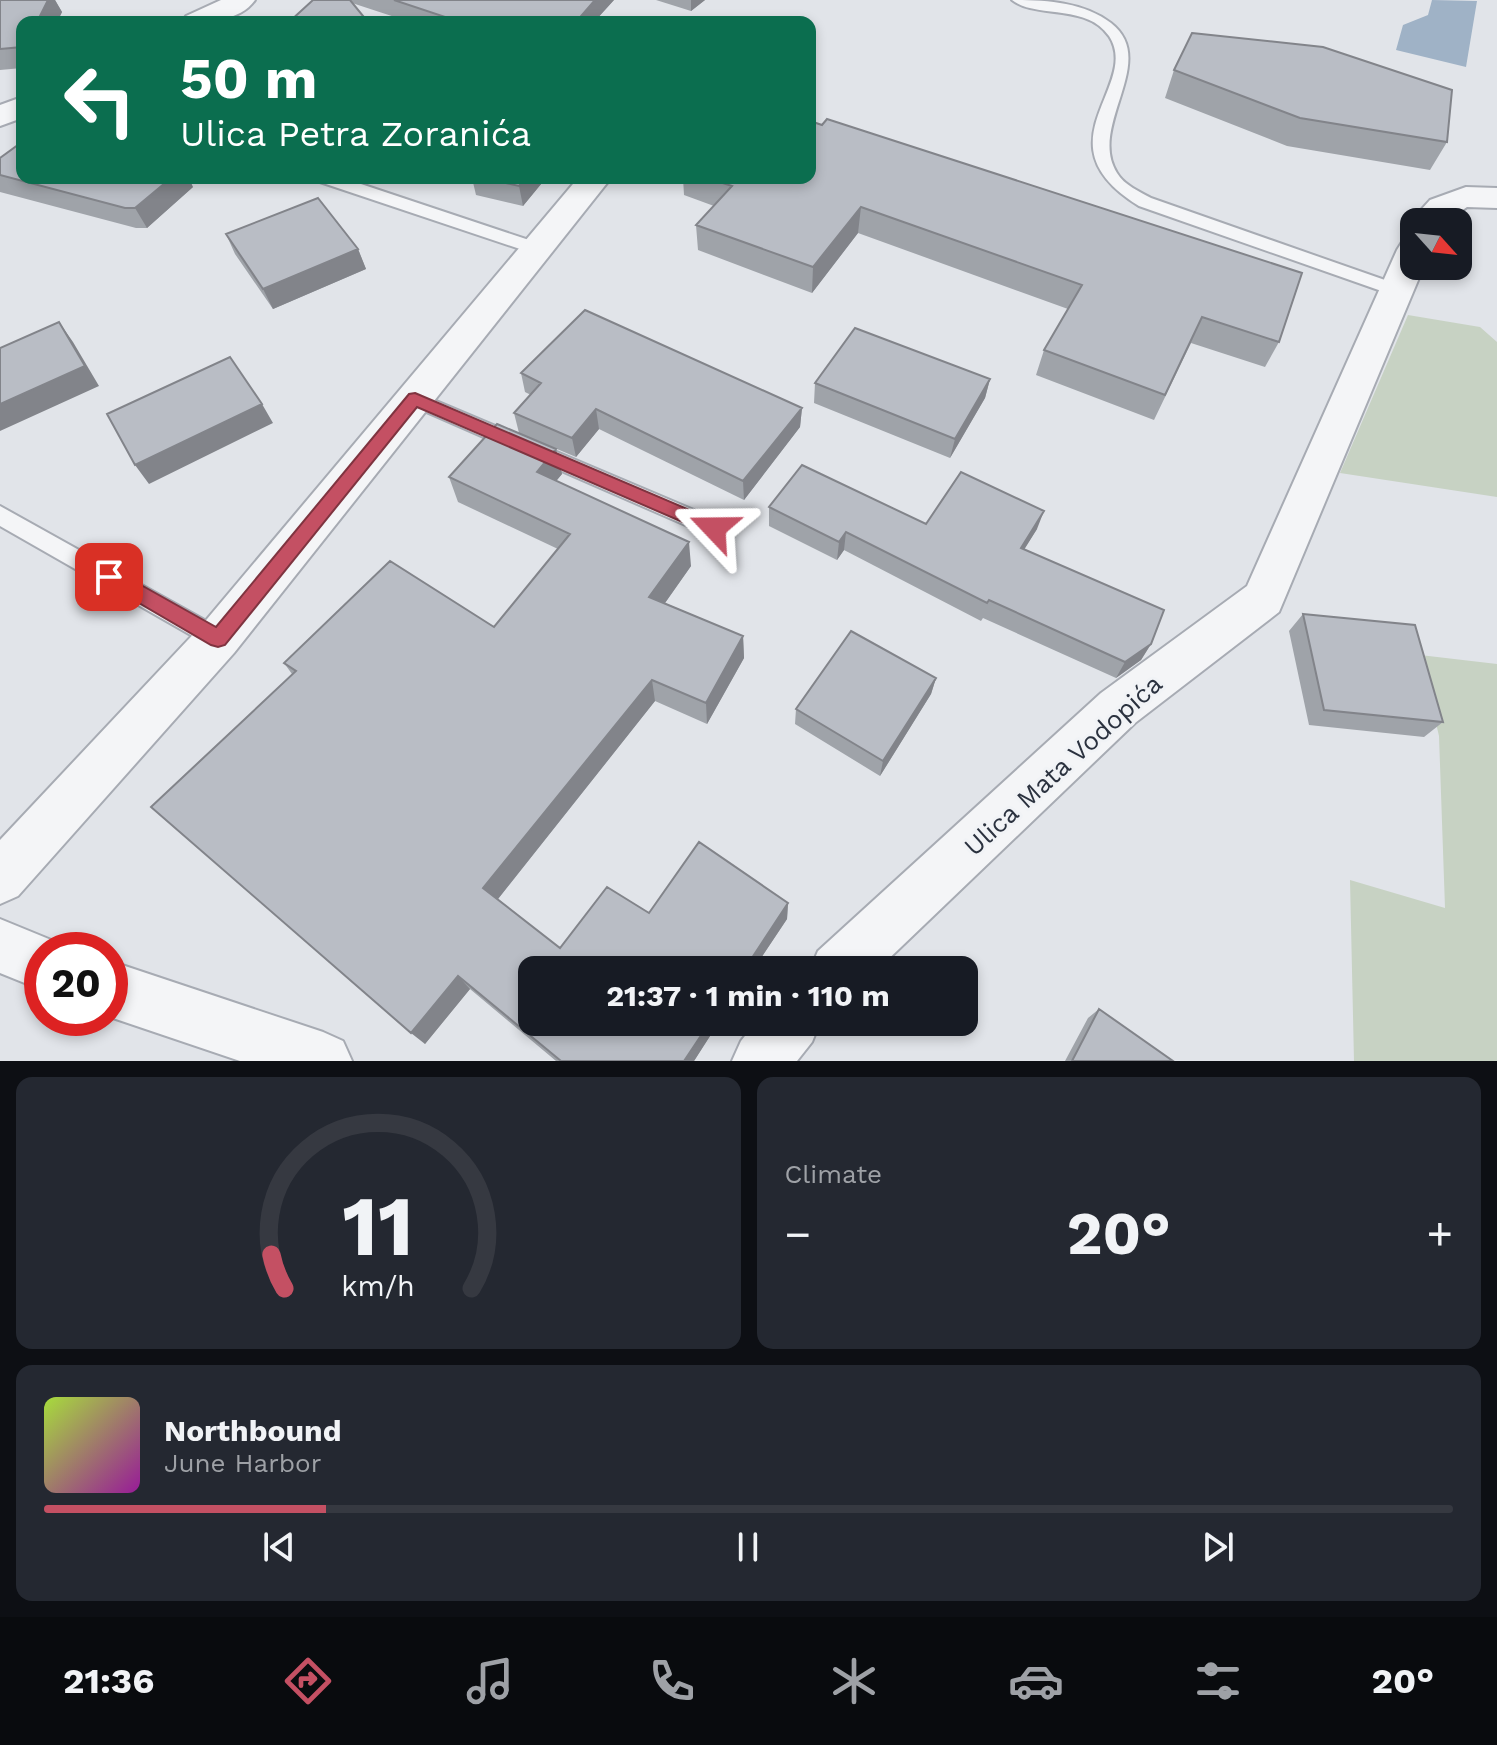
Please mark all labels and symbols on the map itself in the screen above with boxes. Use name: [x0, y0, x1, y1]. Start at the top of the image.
north arrow: [1400, 208, 1472, 280]
position arrow: [672, 486, 756, 570]
pin: [75, 543, 143, 611]
street label: Ulica Mata Vodopića: [958, 668, 1168, 862]
speed limit sign: 20: [24, 932, 128, 1036]

